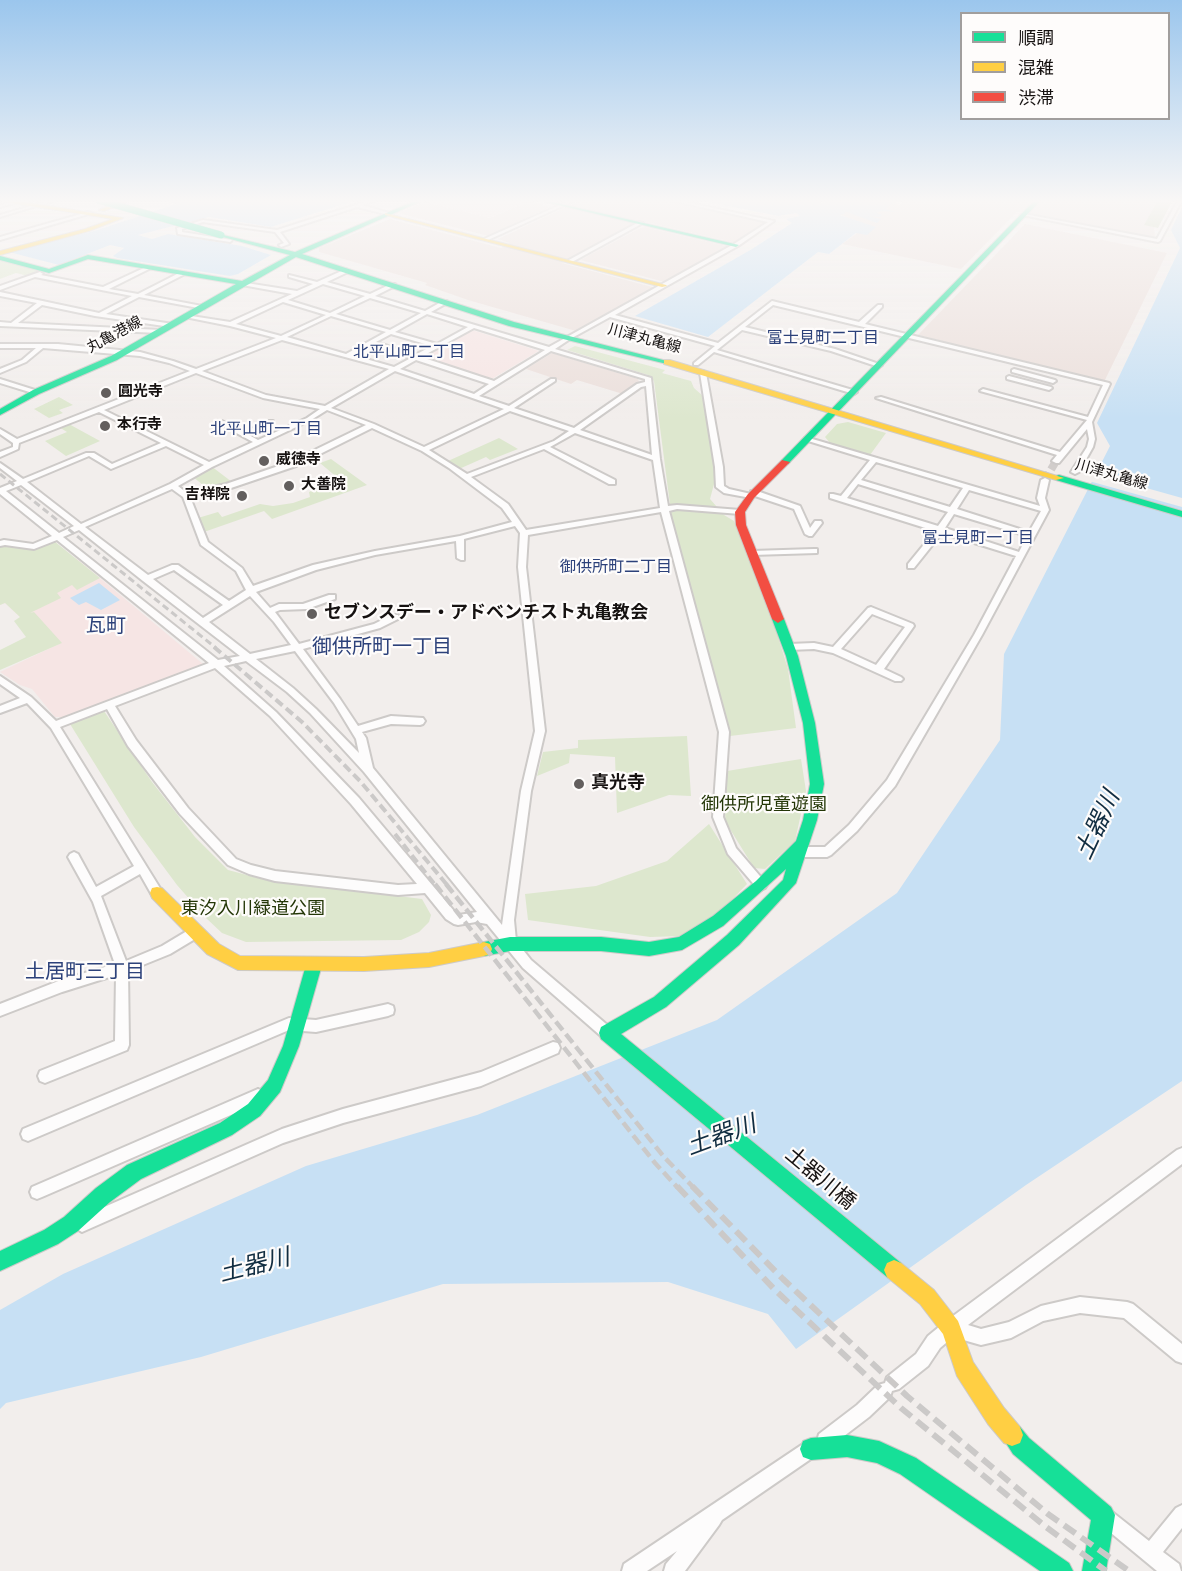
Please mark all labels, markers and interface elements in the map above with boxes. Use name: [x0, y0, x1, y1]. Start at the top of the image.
legend: [960, 12, 1170, 120]
text: 順調: [1018, 28, 1054, 51]
text: 混雑: [1018, 58, 1054, 81]
text: 渋滞: [1018, 88, 1054, 111]
street label: 丸亀港線: [84, 314, 146, 358]
street label: 川津丸亀線: [605, 322, 683, 358]
district label: 富士見町二丁目: [767, 330, 879, 350]
district label: 北平山町二丁目: [353, 344, 465, 364]
place label: 圓光寺: [118, 384, 163, 402]
marker: 圓光寺: [99, 386, 113, 400]
place label: 本行寺: [117, 417, 162, 435]
marker: 本行寺: [98, 419, 112, 433]
district label: 北平山町一丁目: [210, 421, 322, 441]
place label: 威徳寺: [276, 452, 321, 470]
marker: 威徳寺: [257, 454, 271, 468]
street label: 川津丸亀線: [1072, 457, 1150, 495]
place label: 大善院: [301, 477, 346, 495]
marker: 大善院: [282, 479, 296, 493]
place label: 吉祥院: [185, 487, 230, 505]
marker: 吉祥院: [235, 489, 249, 503]
district label: 富士見町一丁目: [922, 530, 1034, 550]
district label: 御供所町二丁目: [560, 559, 672, 579]
place label: セブンスデー・アドベンチスト丸亀教会: [324, 603, 648, 625]
marker: セブンスデー・アドベンチスト丸亀教会: [305, 607, 319, 621]
district label: 瓦町: [86, 616, 126, 640]
district label: 御供所町一丁目: [312, 637, 452, 661]
place label: 真光寺: [591, 773, 645, 795]
marker: 真光寺: [572, 777, 586, 791]
water label: 土器川: [1072, 787, 1128, 865]
park label: 御供所児童遊園: [701, 795, 827, 817]
park label: 東汐入川緑道公園: [181, 899, 325, 921]
district label: 土居町三丁目: [25, 962, 145, 986]
water label: 土器川: [683, 1112, 761, 1164]
street label: 土器川橋: [779, 1143, 859, 1217]
water label: 土器川: [217, 1245, 293, 1291]

